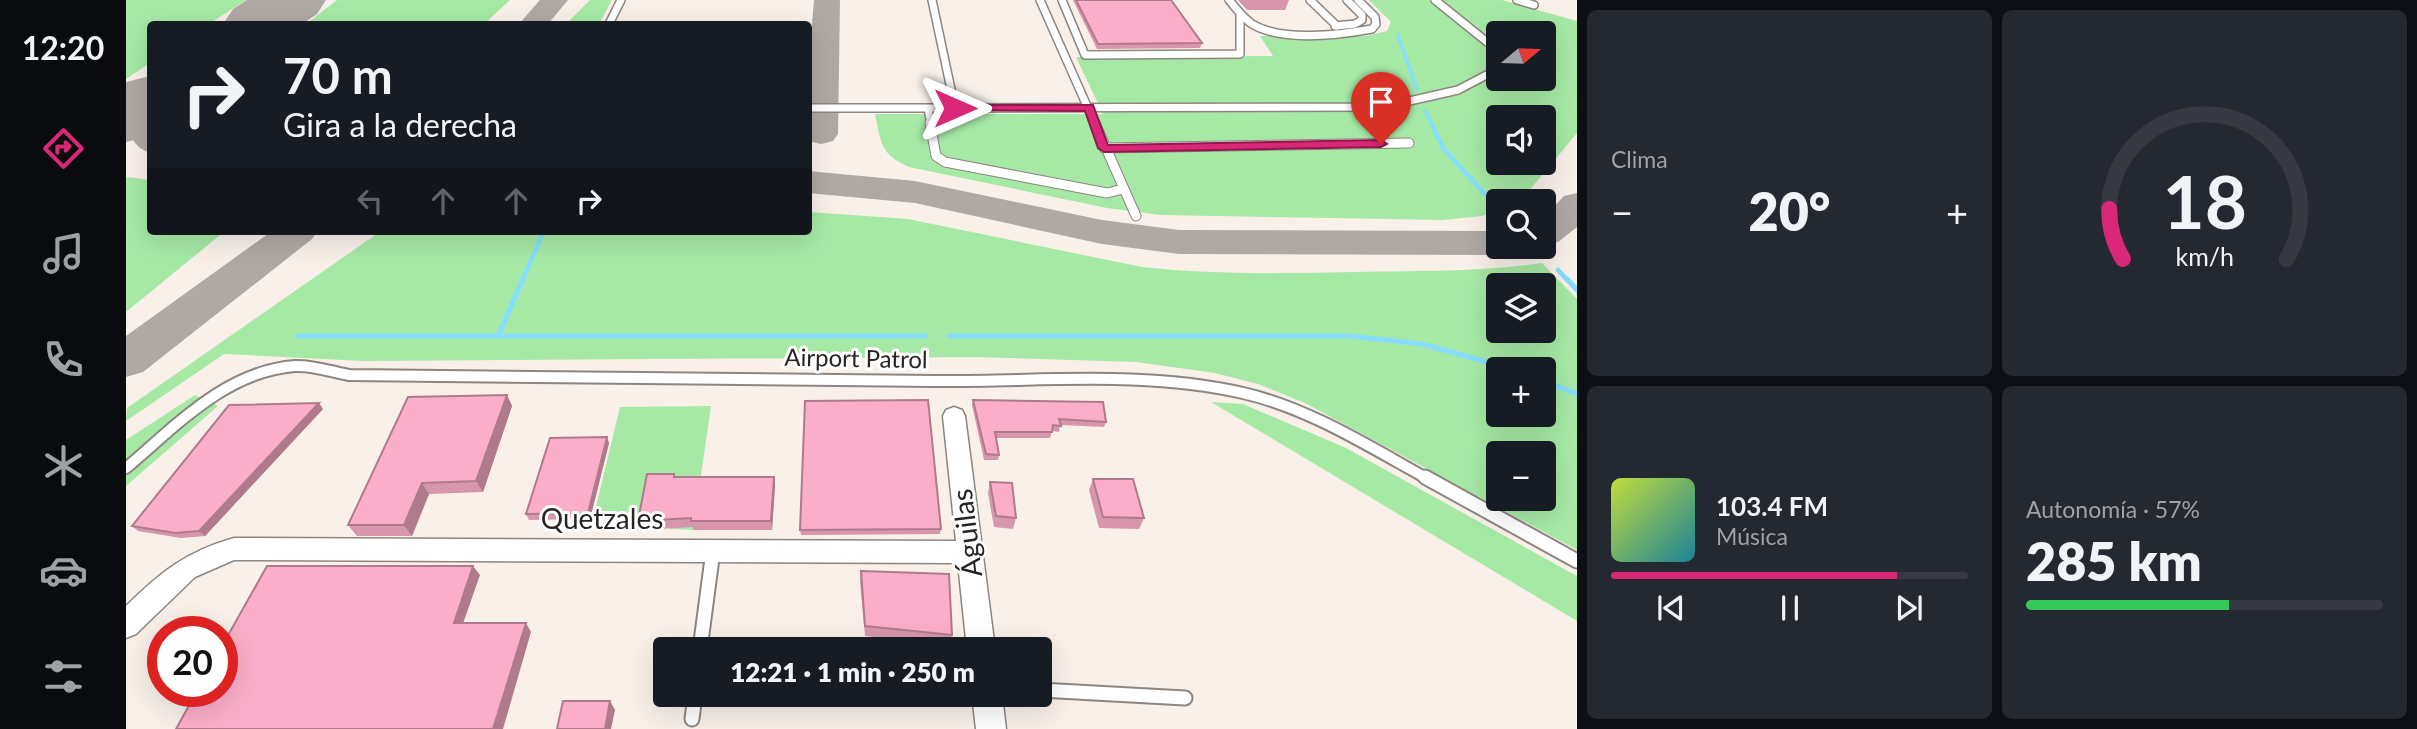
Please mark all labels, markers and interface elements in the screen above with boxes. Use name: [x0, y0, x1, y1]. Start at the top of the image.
north arrow: [1486, 21, 1556, 91]
map controls: [1486, 21, 1556, 511]
text: 12:20: [22, 28, 104, 67]
text: 70 m: [283, 46, 393, 104]
icon: right: [168, 49, 259, 140]
position arrow: [918, 71, 992, 145]
pin: [1351, 72, 1411, 144]
icon: arrive: [1362, 83, 1400, 121]
text: Gira a la derecha: [283, 105, 517, 144]
button: sound: [1486, 105, 1556, 175]
icon: directions: [39, 124, 88, 173]
text: Clima: [1611, 145, 1668, 173]
text: 18: [2162, 157, 2247, 245]
text: 20°: [1749, 180, 1830, 242]
icon: left: [351, 182, 389, 220]
icon: ahead: [424, 182, 462, 220]
icon: ahead: [497, 182, 535, 220]
icon: right: [570, 182, 608, 220]
button: search: [1486, 189, 1556, 259]
text: −: [1611, 189, 1633, 235]
text: +: [1946, 189, 1968, 235]
icon: music: [39, 229, 88, 278]
text: km/h: [2175, 241, 2234, 271]
button: layers: [1486, 273, 1556, 343]
icon: phone: [39, 335, 88, 384]
street label: Airport Patrol: [784, 342, 928, 373]
button: +: [1486, 357, 1556, 427]
icon: climate: [39, 441, 88, 490]
button: −: [1486, 441, 1556, 511]
street label: Águilas: [944, 487, 988, 579]
text: 103.4 FM: [1716, 490, 1828, 522]
text: Autonomía · 57%: [2026, 495, 2200, 523]
street label: Quetzales: [541, 501, 663, 535]
text: Música: [1716, 522, 1788, 550]
text: 285 km: [2026, 530, 2202, 592]
icon: car: [39, 546, 88, 595]
icon: previous: [1652, 589, 1690, 627]
icon: pause: [1771, 589, 1809, 627]
icon: next: [1890, 589, 1928, 627]
speed limit sign: 20: [147, 616, 238, 707]
icon: filters: [39, 652, 88, 701]
text: 12:21 · 1 min · 250 m: [730, 656, 975, 688]

